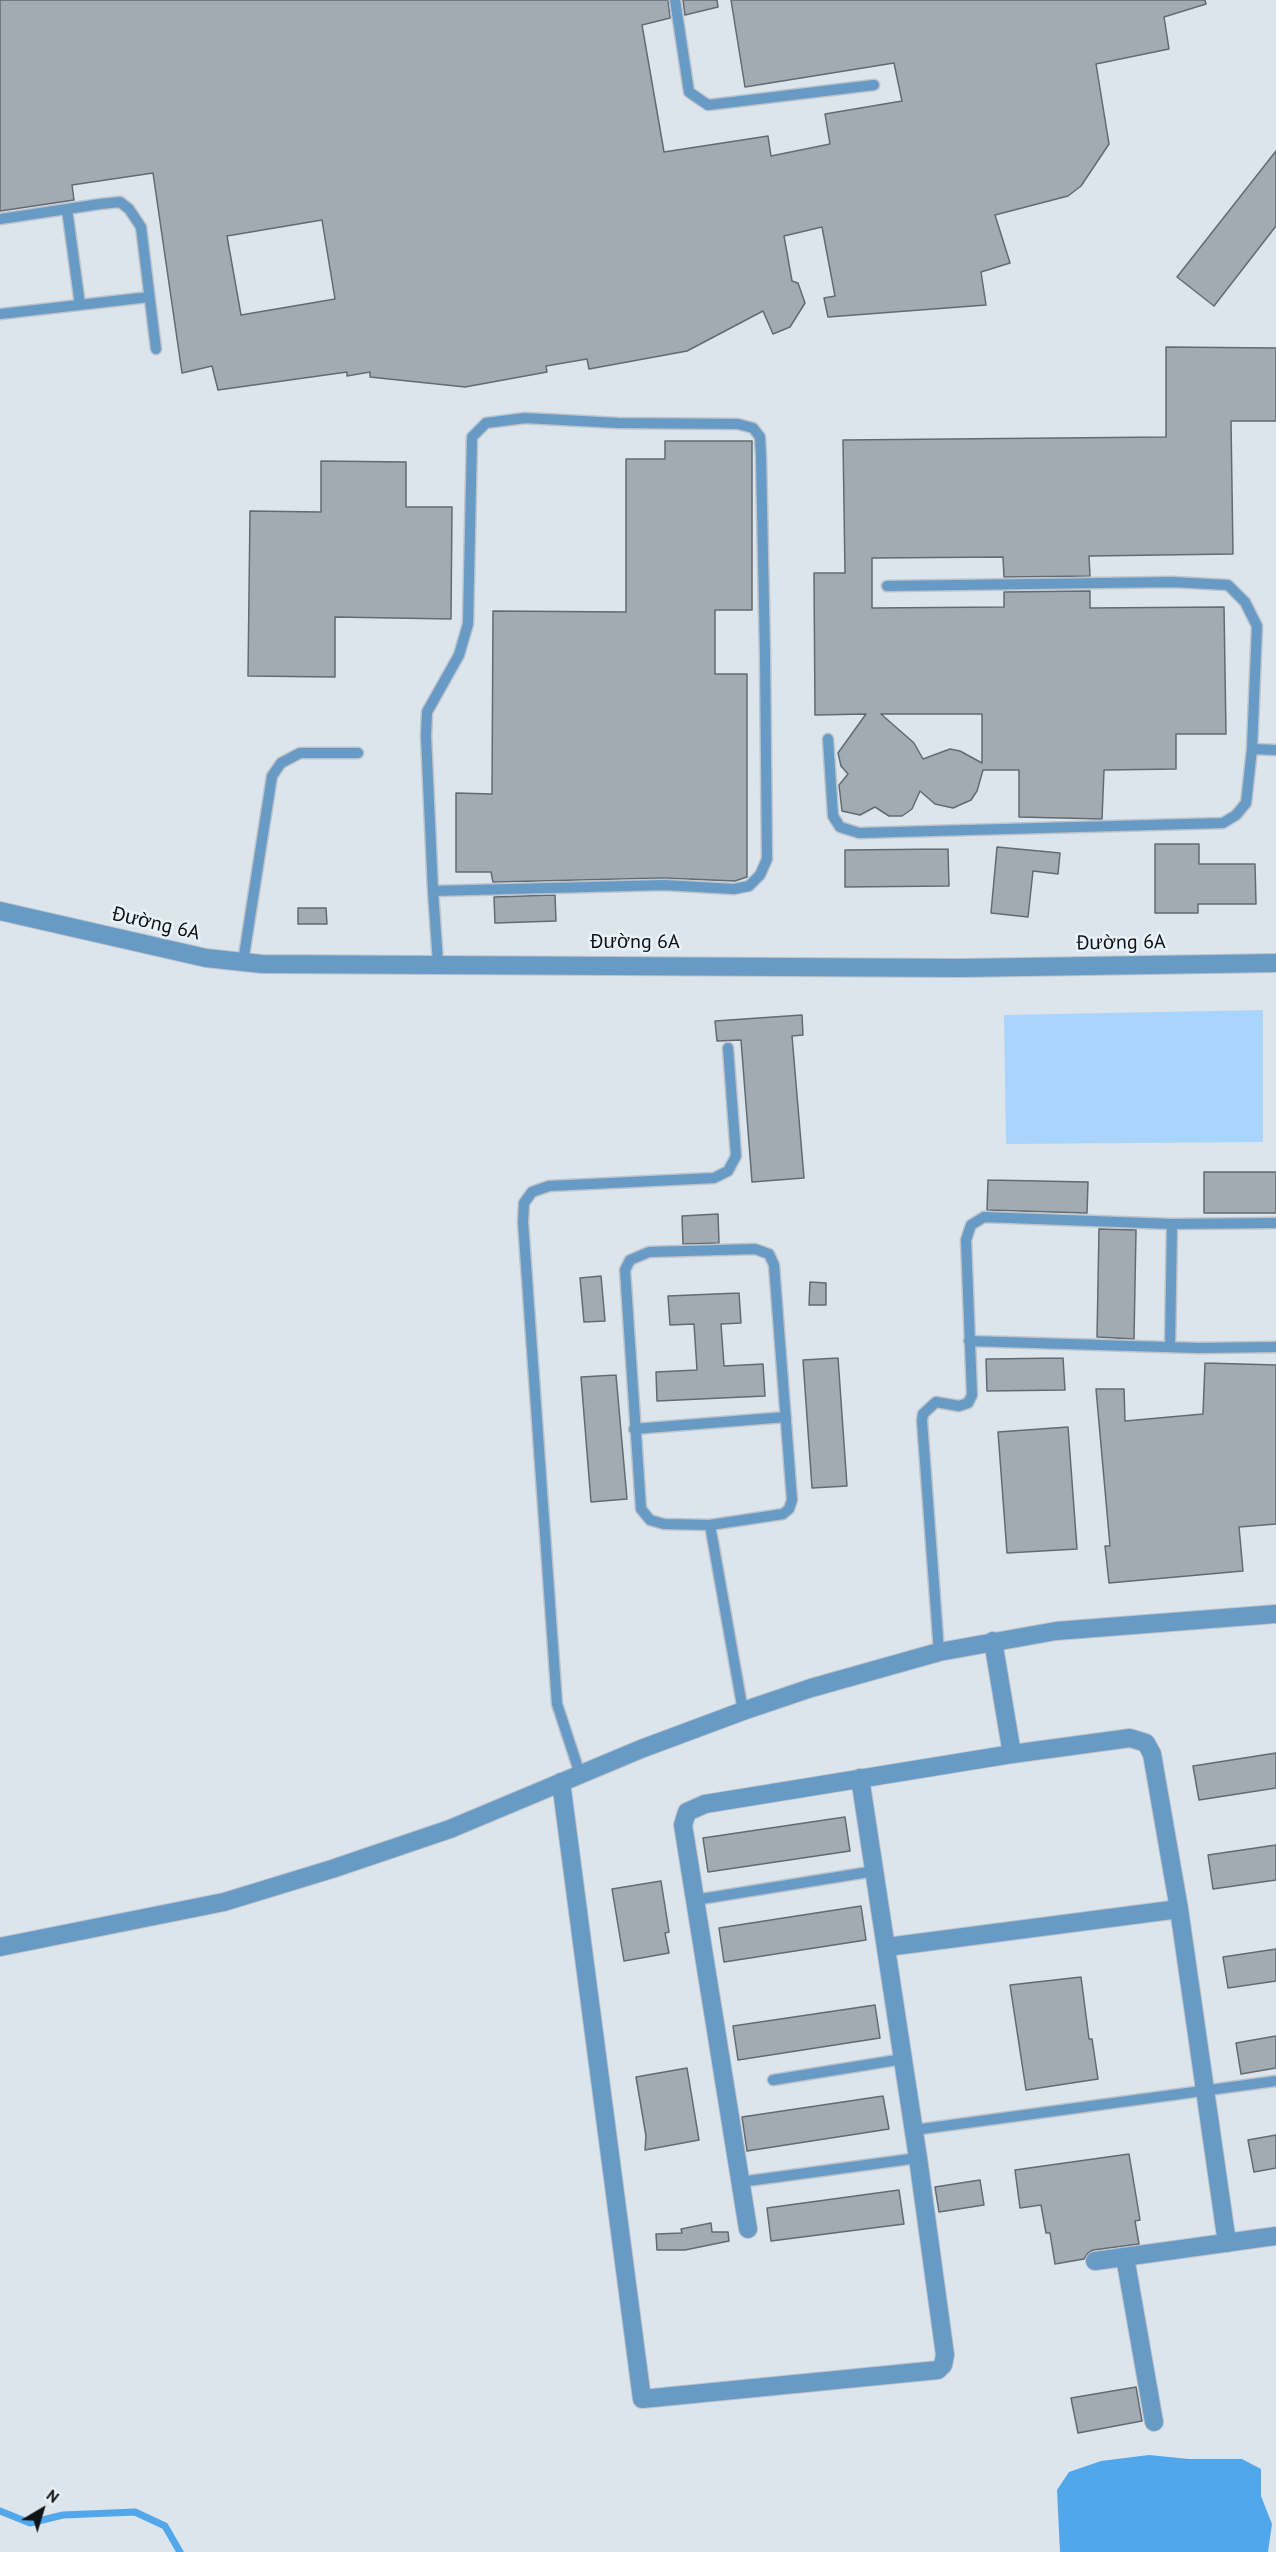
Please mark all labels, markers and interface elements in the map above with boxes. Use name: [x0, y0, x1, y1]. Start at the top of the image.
street label: Đường 6A: [110, 902, 202, 946]
street label: Đường 6A: [590, 930, 680, 954]
street label: Đường 6A: [1076, 930, 1166, 956]
north arrow: [12, 2480, 72, 2540]
text: N: [43, 2485, 63, 2507]

